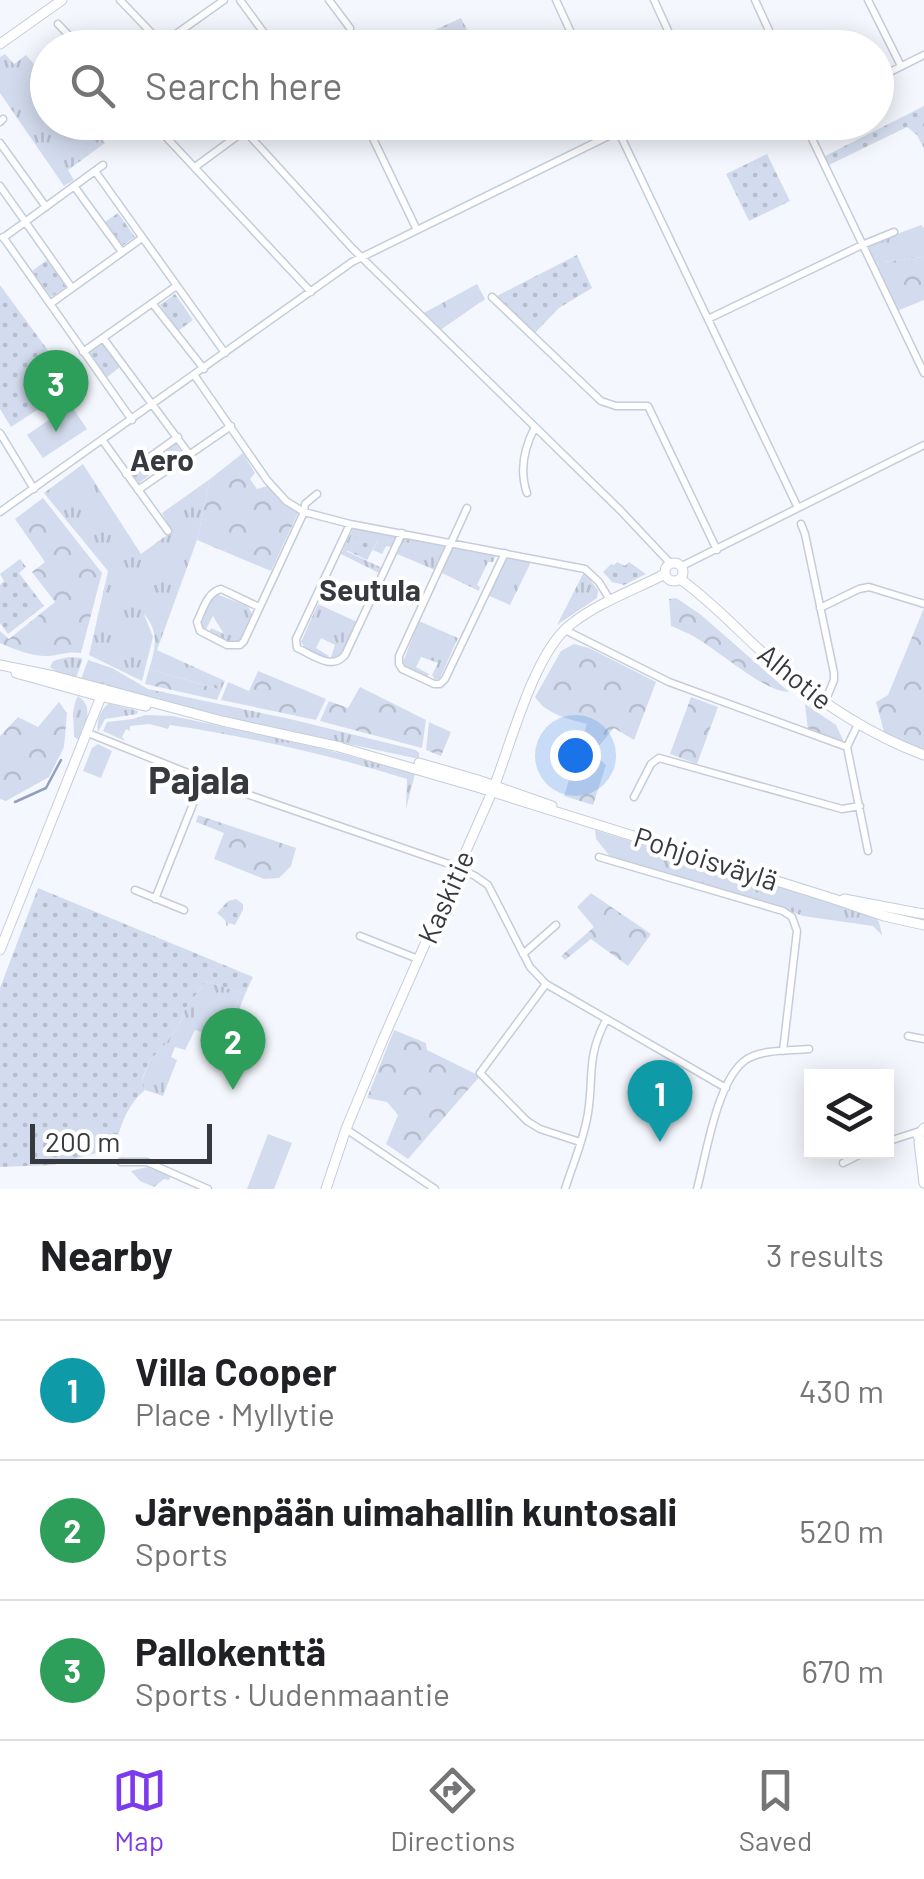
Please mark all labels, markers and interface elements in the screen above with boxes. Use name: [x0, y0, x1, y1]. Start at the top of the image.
search box: [30, 30, 894, 140]
icon: search: [65, 58, 120, 113]
text: Search here: [145, 62, 343, 108]
pin: 3: [23, 350, 88, 432]
district label: Aero: [130, 441, 194, 477]
district label: Seutula: [319, 571, 421, 607]
street label: Alhotie: [752, 636, 840, 716]
your location: [550, 730, 601, 781]
district label: Pajala: [148, 756, 250, 802]
street label: Pohjoisväylä: [630, 819, 782, 897]
street label: Kaskitie: [410, 845, 481, 948]
pin: 2: [200, 1008, 266, 1090]
pin: 1: [628, 1060, 692, 1142]
map controls: [804, 1069, 894, 1159]
button: layers: [804, 1069, 894, 1159]
scale bar: [30, 1119, 212, 1164]
text: 200 m: [45, 1124, 120, 1158]
text: Nearby: [40, 1229, 173, 1279]
text: 3 results: [766, 1235, 884, 1273]
text: Villa Cooper: [135, 1348, 337, 1394]
text: 1: [67, 1371, 78, 1409]
text: 430 m: [799, 1371, 884, 1409]
text: Place · Myllytie: [135, 1394, 335, 1432]
text: Järvenpään uimahallin kuntosali: [135, 1488, 677, 1534]
text: 2: [64, 1511, 81, 1549]
text: 520 m: [799, 1511, 884, 1549]
text: Sports: [135, 1534, 228, 1572]
text: Pallokenttä: [135, 1628, 326, 1674]
text: 3: [64, 1651, 81, 1689]
text: 670 m: [801, 1651, 884, 1689]
text: Sports · Uudenmaantie: [135, 1674, 450, 1712]
tab: Map: [112, 1763, 167, 1857]
tab: Directions: [390, 1763, 515, 1857]
tab: Saved: [739, 1763, 812, 1857]

